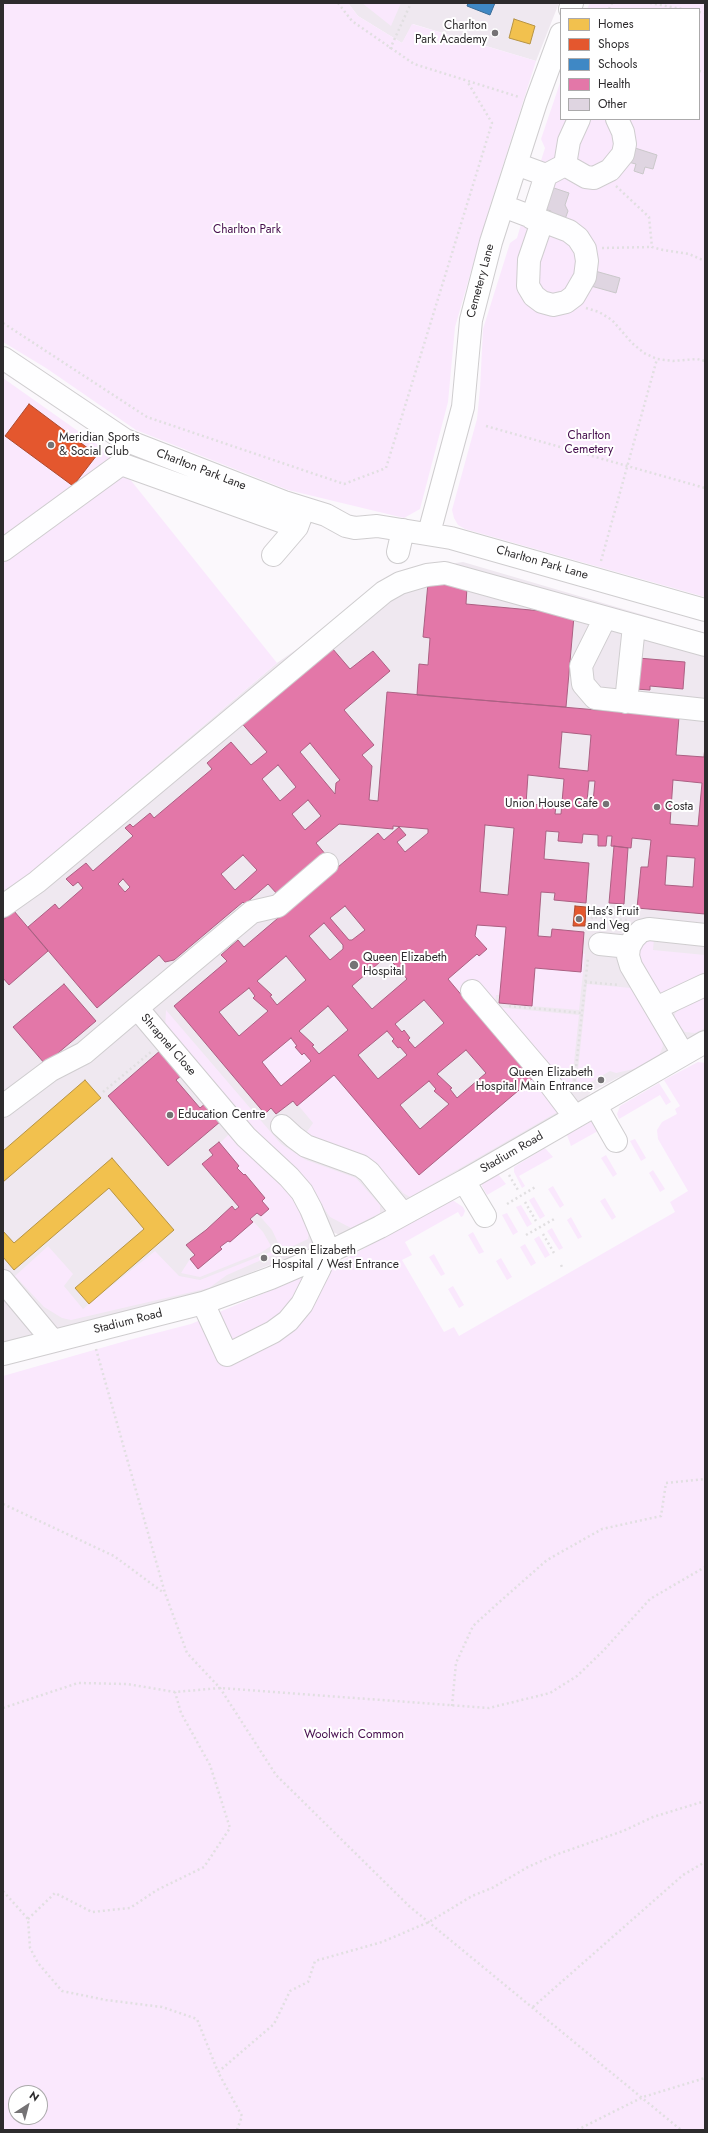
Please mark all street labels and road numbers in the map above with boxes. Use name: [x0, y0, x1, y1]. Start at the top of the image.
street label: Cemetery Lane: [464, 242, 498, 320]
street label: Charlton Park Lane: [154, 446, 248, 494]
street label: Charlton Park Lane: [494, 543, 590, 583]
street label: Shrapnel Close: [137, 1011, 199, 1079]
street label: Stadium Road: [478, 1129, 546, 1177]
street label: Stadium Road: [92, 1307, 164, 1337]

